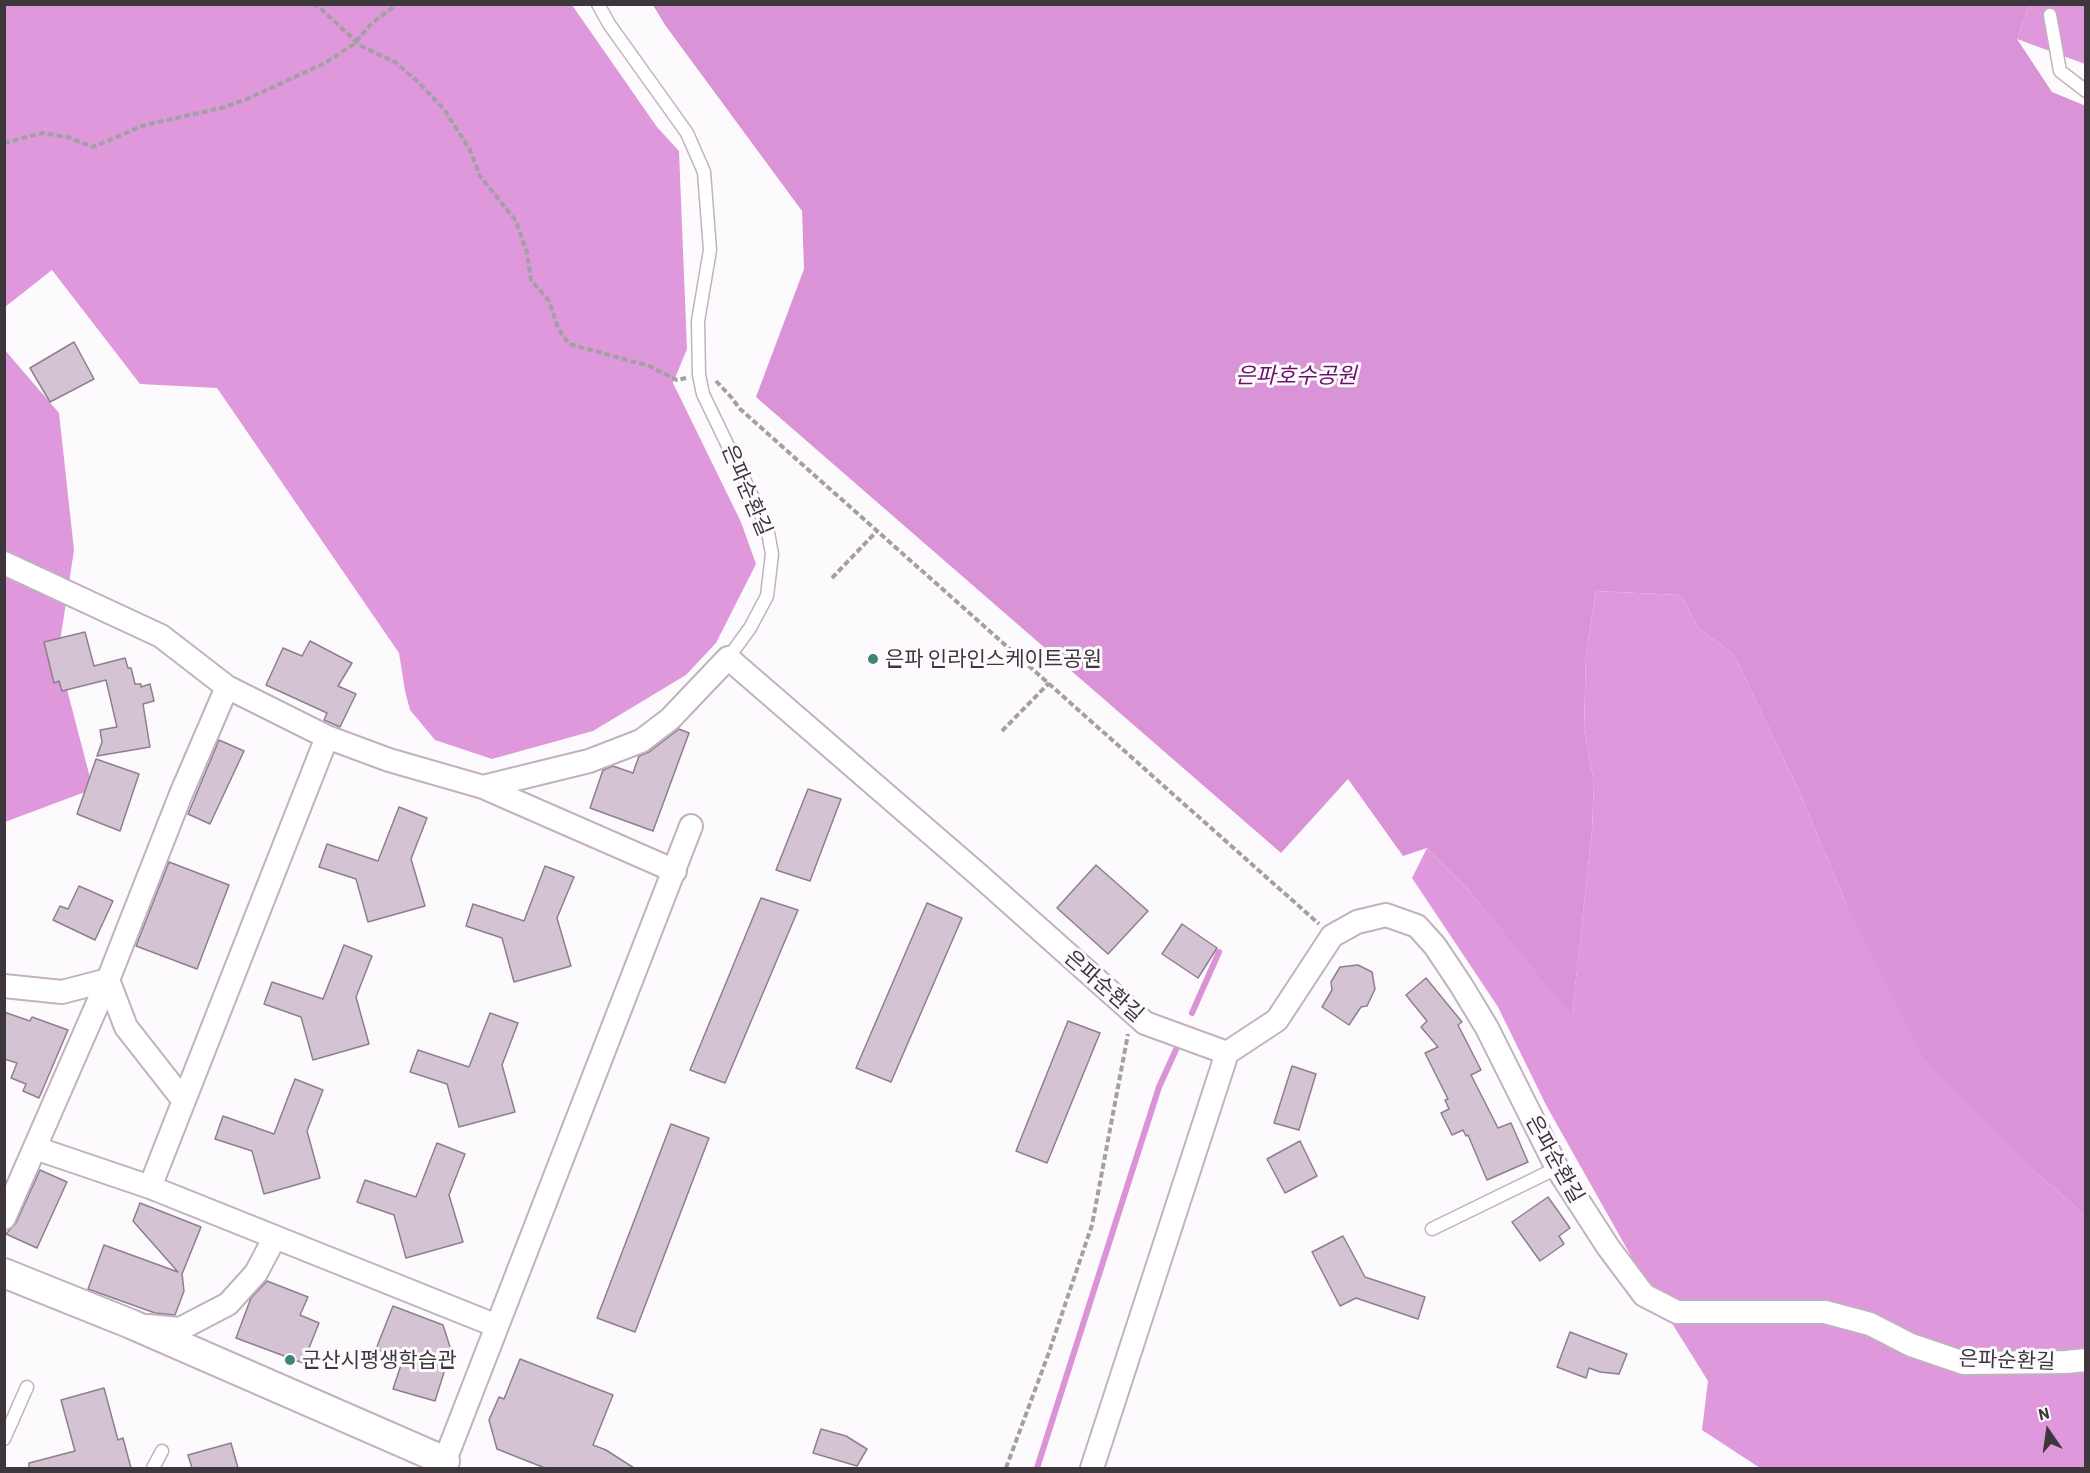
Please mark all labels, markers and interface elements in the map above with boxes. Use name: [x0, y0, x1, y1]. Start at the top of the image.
water label: 은파호수공원: [1235, 363, 1357, 389]
street label: 은파순환길: [717, 441, 777, 539]
place label: 은파 인라인스케이트공원: [885, 646, 1102, 672]
marker: 은파 인라인스케이트공원: [866, 652, 880, 666]
street label: 은파순환길: [1059, 945, 1149, 1027]
street label: 은파순환길: [1521, 1111, 1589, 1207]
street label: 은파순환길: [1958, 1346, 2056, 1374]
place label: 군산시평생학습관: [302, 1347, 457, 1373]
marker: 군산시평생학습관: [283, 1353, 297, 1367]
north arrow: [2018, 1401, 2078, 1461]
text: N: [2037, 1403, 2051, 1423]

